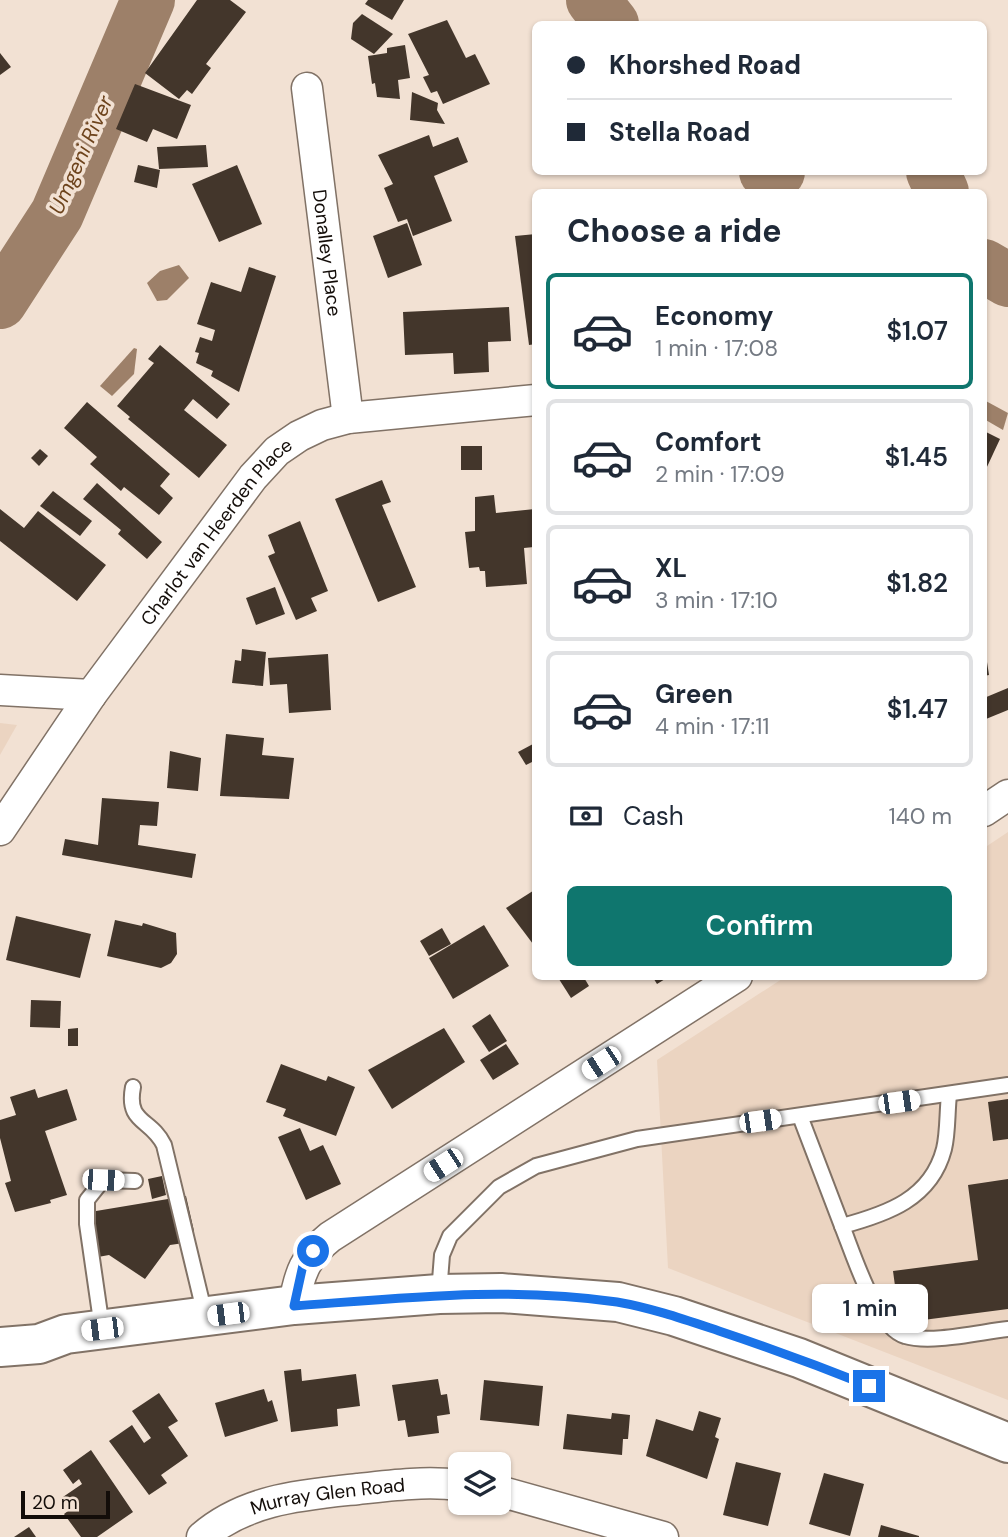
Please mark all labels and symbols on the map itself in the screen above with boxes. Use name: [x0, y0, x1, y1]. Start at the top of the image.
water label: Umgeni River: [42, 90, 120, 219]
street label: Donalley Place: [307, 188, 347, 318]
street label: Charlot van Heerden Place: [135, 432, 297, 631]
car: [578, 1043, 625, 1083]
car: [877, 1089, 922, 1115]
car: [738, 1108, 783, 1134]
car: [420, 1145, 467, 1185]
car: [82, 1169, 125, 1191]
route start: [297, 1235, 329, 1267]
callout: 1 min: [811, 1284, 927, 1334]
car: [206, 1301, 251, 1327]
car: [80, 1316, 125, 1342]
route end: [853, 1370, 885, 1402]
street label: Murray Glen Road: [247, 1472, 406, 1521]
scale bar: [21, 1488, 110, 1520]

